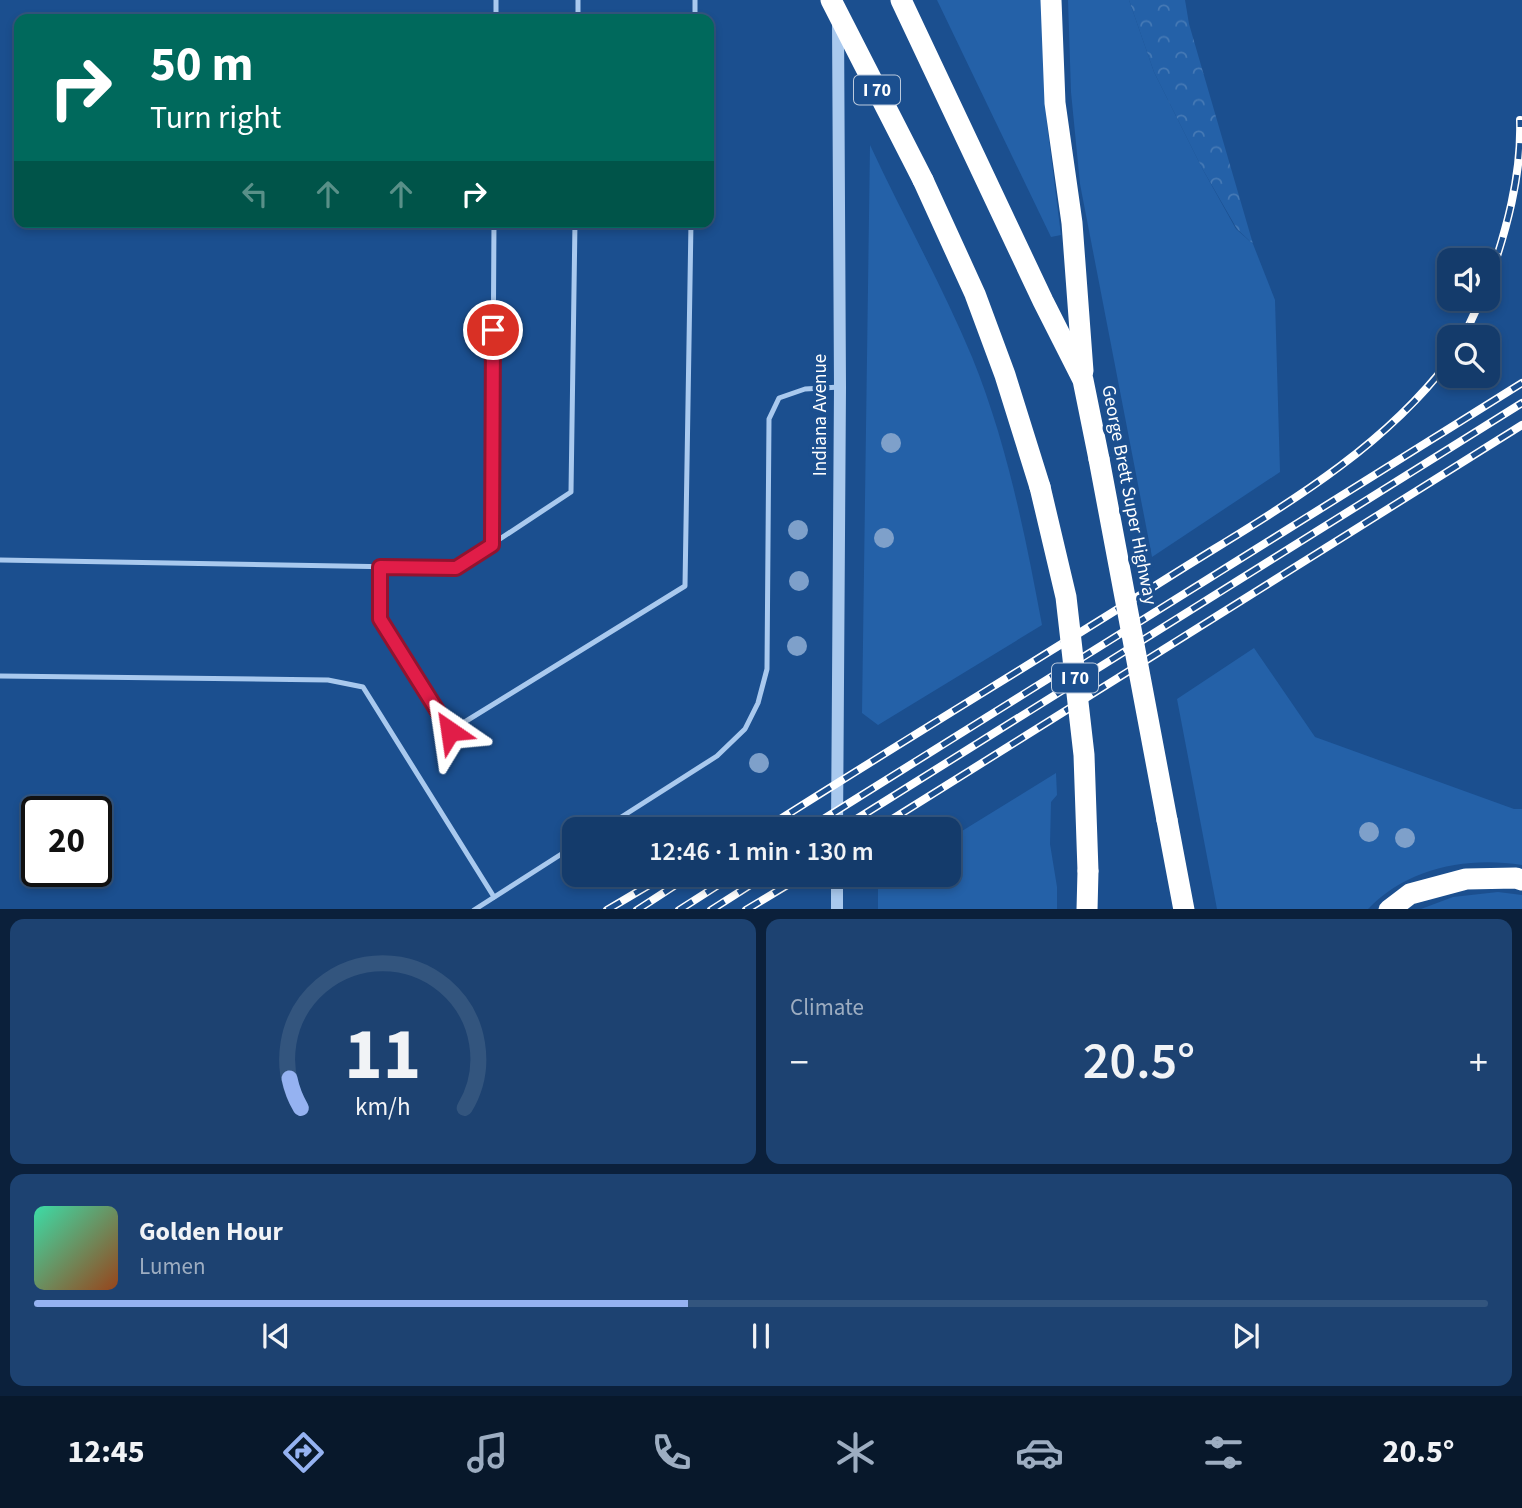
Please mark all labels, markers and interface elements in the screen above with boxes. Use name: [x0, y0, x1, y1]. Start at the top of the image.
text: 50 m: [150, 30, 254, 100]
icon: right: [35, 42, 126, 133]
road number: I 70: [854, 76, 900, 104]
text: Turn right: [150, 95, 281, 141]
icon: left: [236, 175, 274, 213]
icon: ahead: [309, 175, 347, 213]
icon: ahead: [382, 175, 420, 213]
icon: right: [455, 175, 493, 213]
map controls: [1437, 248, 1500, 388]
button: sound: [1437, 248, 1500, 311]
pin: [463, 300, 523, 360]
icon: arrive: [474, 311, 512, 349]
button: search: [1437, 325, 1500, 388]
street label: Indiana Avenue: [807, 354, 834, 476]
street label: George Brett Super Highway: [1094, 383, 1164, 607]
road number: I 70: [1052, 664, 1098, 692]
position arrow: [413, 694, 487, 768]
speed limit sign: 20: [21, 796, 112, 887]
text: 12:46 · 1 min · 130 m: [649, 833, 874, 870]
text: Climate: [790, 991, 864, 1024]
text: 11: [345, 1003, 421, 1107]
text: 20.5°: [1083, 1025, 1195, 1099]
text: −: [790, 1036, 809, 1090]
text: +: [1469, 1036, 1488, 1090]
text: km/h: [355, 1088, 411, 1124]
text: Golden Hour: [139, 1213, 283, 1250]
text: Lumen: [139, 1250, 206, 1283]
icon: previous: [257, 1317, 295, 1355]
icon: pause: [742, 1317, 780, 1355]
icon: next: [1227, 1317, 1265, 1355]
icon: directions: [279, 1428, 328, 1477]
icon: music: [463, 1428, 512, 1477]
icon: phone: [647, 1428, 696, 1477]
icon: climate: [831, 1428, 880, 1477]
icon: car: [1015, 1428, 1064, 1477]
icon: filters: [1199, 1428, 1248, 1477]
text: 12:45: [67, 1429, 145, 1475]
text: 20.5°: [1383, 1429, 1454, 1475]

